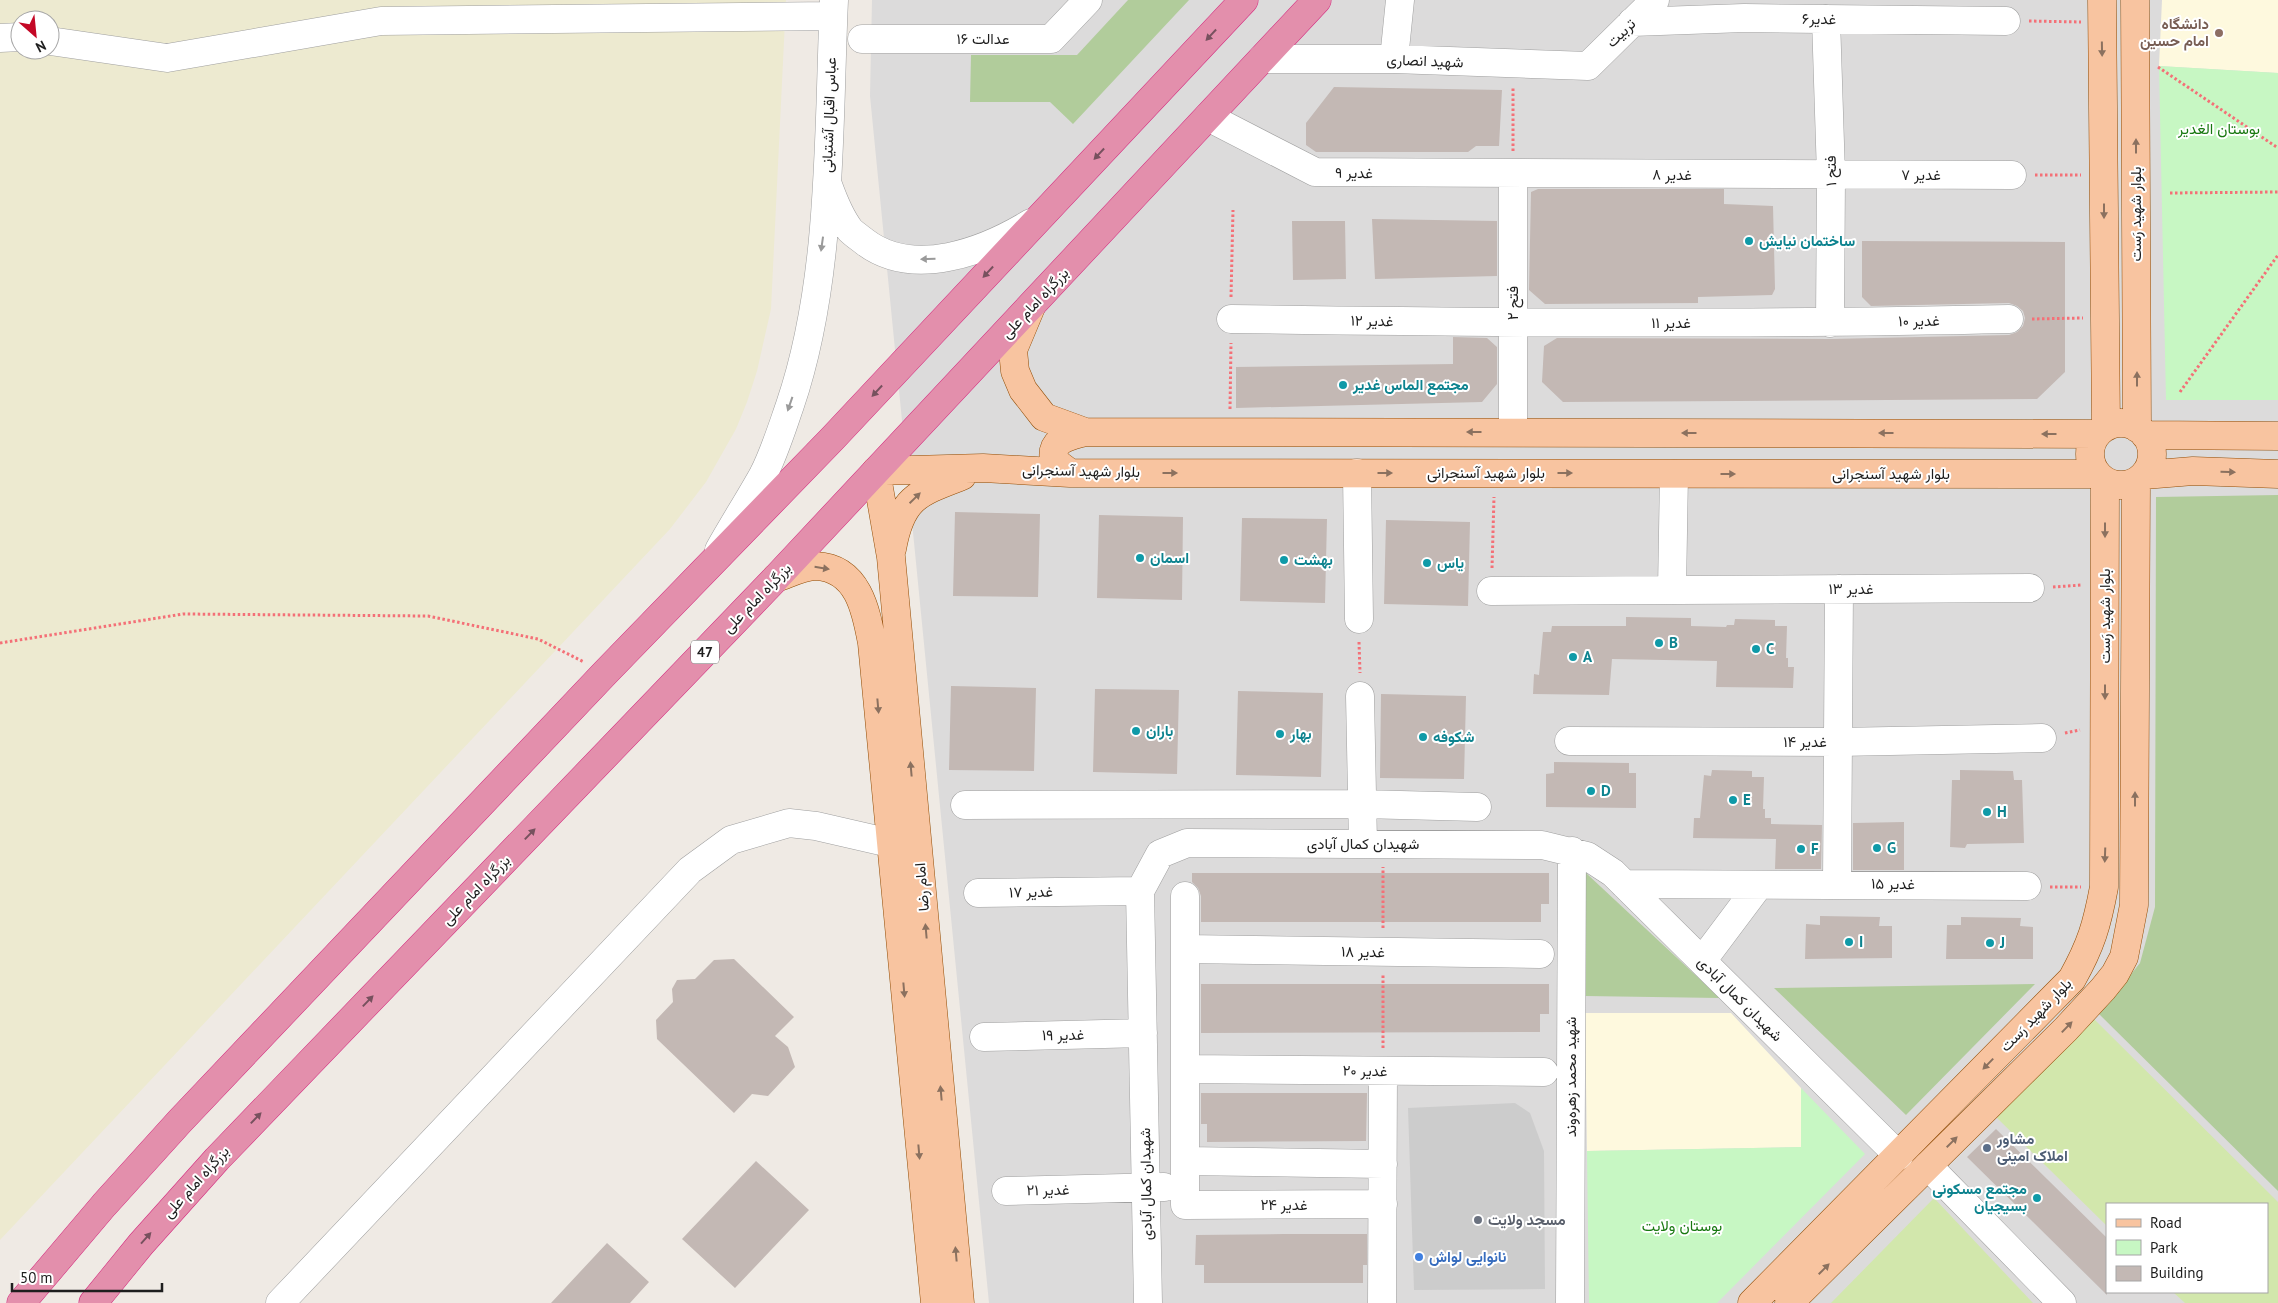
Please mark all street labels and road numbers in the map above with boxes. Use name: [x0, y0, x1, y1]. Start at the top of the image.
street label: غدیر۶: [1802, 9, 1836, 28]
street label: تربیت: [1602, 14, 1640, 51]
street label: عدالت ۱۶: [956, 29, 1010, 48]
street label: شهید انصاری: [1386, 50, 1464, 72]
street label: عباس اقبال آشتیانی: [817, 57, 841, 173]
street label: فتح ۱: [1821, 155, 1842, 187]
street label: غدیر ۹: [1335, 163, 1373, 182]
street label: غدیر ۸: [1652, 165, 1692, 184]
street label: غدیر ۷: [1901, 165, 1941, 184]
street label: بلوار شهید رَست: [2126, 167, 2145, 261]
street label: بزرگراه امام علی: [997, 263, 1073, 343]
street label: فتح ۲: [1503, 286, 1524, 320]
street label: غدیر ۱۲: [1350, 311, 1394, 330]
street label: غدیر ۱۰: [1898, 311, 1940, 330]
street label: غدیر ۱۱: [1651, 313, 1691, 332]
street label: بلوار شهید آسنجرانی: [1022, 460, 1140, 482]
street label: بلوار شهید آسنجرانی: [1427, 463, 1545, 483]
street label: بلوار شهید آسنجرانی: [1832, 464, 1950, 484]
street label: بزرگراه امام علی: [718, 559, 796, 637]
street label: بلوار شهید رَست: [2095, 569, 2114, 663]
street label: غدیر ۱۳: [1828, 579, 1874, 598]
road number: 47: [691, 640, 719, 664]
street label: غدیر ۱۴: [1783, 732, 1827, 751]
street label: شهیدان کمال آبادی: [1307, 834, 1420, 854]
street label: بزرگراه امام علی: [437, 851, 515, 929]
street label: امام رضا: [910, 862, 934, 912]
street label: غدیر ۱۵: [1871, 874, 1915, 893]
street label: غدیر ۱۷: [1009, 882, 1053, 901]
street label: غدیر ۱۸: [1341, 942, 1385, 961]
street label: شهیدان کمال آبادی: [1693, 952, 1787, 1046]
street label: بلوار شهید رَست: [1996, 974, 2075, 1055]
street label: شهید محمد زهره‌وند: [1561, 1017, 1580, 1137]
street label: غدیر ۱۹: [1042, 1025, 1084, 1044]
street label: غدیر ۲۰: [1342, 1061, 1388, 1080]
street label: شهیدان کمال آبادی: [1135, 1127, 1157, 1241]
street label: بزرگراه امام علی: [158, 1142, 234, 1222]
street label: غدیر ۲۱: [1026, 1180, 1070, 1199]
street label: غدیر ۲۴: [1260, 1195, 1308, 1214]

